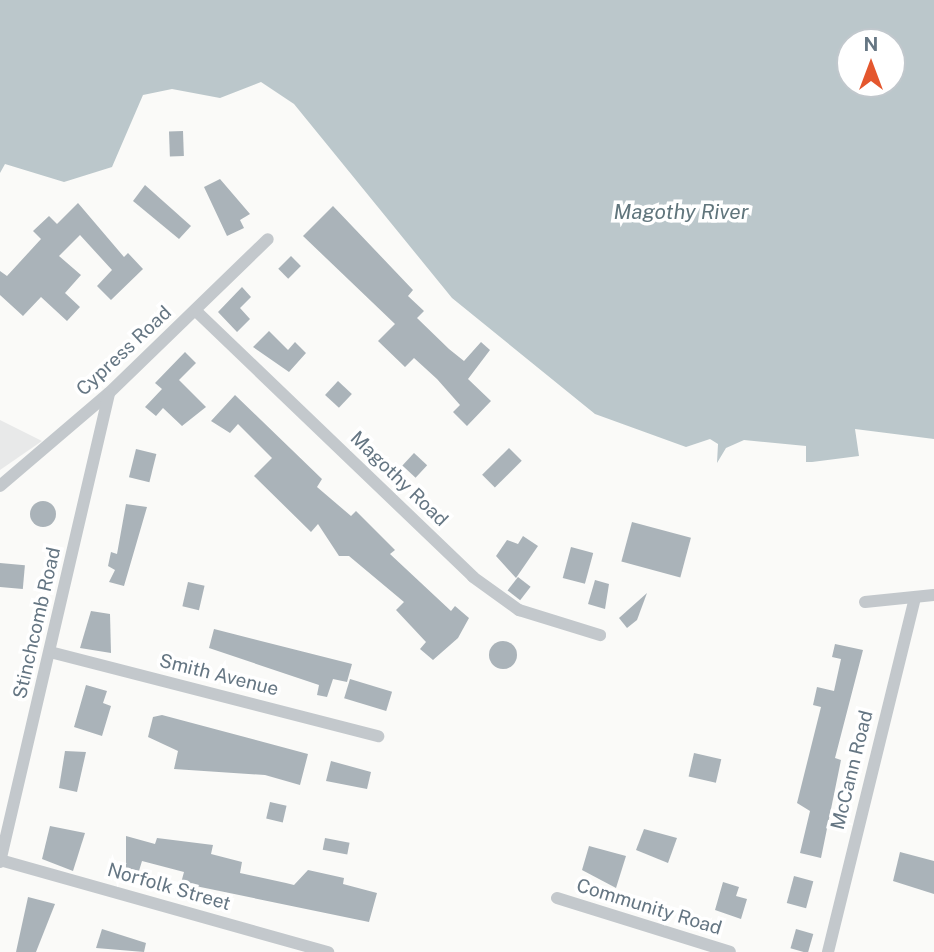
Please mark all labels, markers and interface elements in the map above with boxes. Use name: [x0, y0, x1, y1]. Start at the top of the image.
north arrow: [836, 28, 906, 98]
text: N: [864, 33, 878, 55]
water label: Magothy River: [613, 199, 749, 225]
street label: Cypress Road: [72, 301, 176, 401]
street label: Magothy Road: [345, 427, 453, 531]
street label: Stinchcomb Road: [8, 545, 66, 701]
street label: Smith Avenue: [157, 649, 281, 701]
street label: McCann Road: [826, 708, 878, 832]
street label: Norfolk Street: [105, 859, 233, 915]
street label: Community Road: [574, 874, 724, 940]

